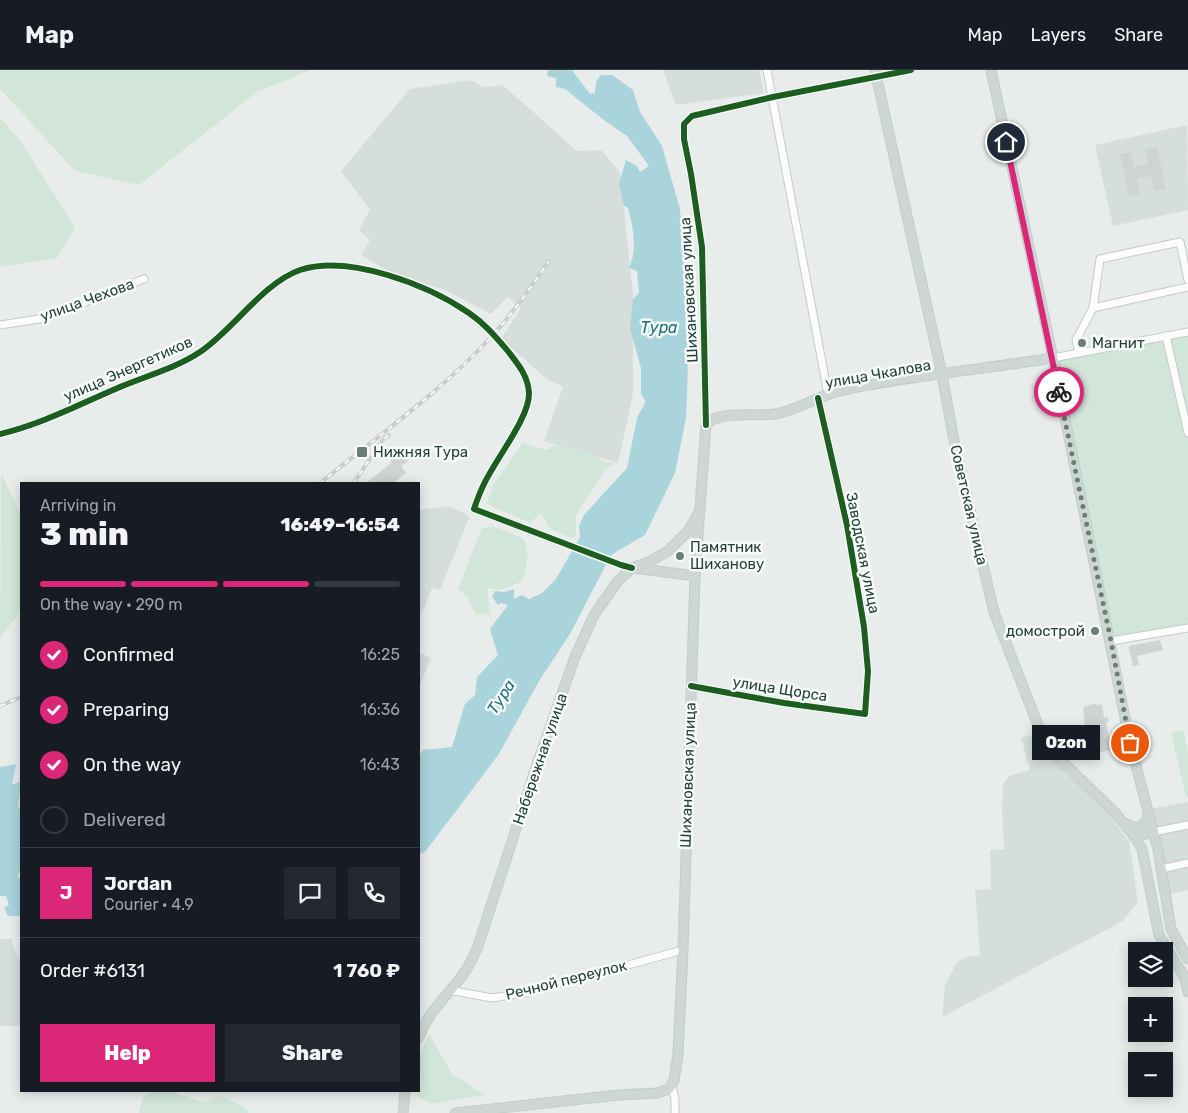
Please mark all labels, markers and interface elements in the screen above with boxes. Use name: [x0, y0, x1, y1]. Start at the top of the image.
text: Map: [25, 21, 74, 49]
text: Map: [968, 24, 1003, 46]
text: Layers: [1031, 24, 1086, 46]
text: Share: [1114, 24, 1163, 46]
pin: [985, 121, 1027, 163]
icon: home: [992, 128, 1020, 156]
street label: Шихановская улица: [676, 217, 702, 363]
street label: улица Чехова: [38, 275, 136, 325]
water label: Тура: [641, 318, 677, 337]
street label: улица Энергетиков: [61, 332, 195, 406]
place label: Магнит: [1092, 334, 1145, 352]
marker: Магнит: [1076, 337, 1088, 349]
street label: улица Чкалова: [824, 356, 932, 392]
courier: [1034, 367, 1084, 417]
icon: bike: [1045, 378, 1073, 406]
place label: Нижняя Тура: [373, 443, 468, 461]
street label: Советская улица: [946, 443, 992, 567]
marker: Нижняя Тура: [355, 445, 369, 459]
street label: Заводская улица: [842, 491, 884, 615]
text: Arriving in: [40, 496, 116, 515]
text: 16:49–16:54: [280, 513, 400, 536]
text: 3 min: [40, 515, 129, 553]
place label: Памятник Шиханову: [690, 538, 764, 573]
marker: Памятник Шиханову: [674, 550, 686, 562]
text: On the way · 290 m: [40, 595, 183, 614]
place label: домострой: [1006, 622, 1085, 640]
marker: домострой: [1089, 625, 1101, 637]
icon: check: [40, 641, 68, 669]
text: Confirmed: [83, 643, 174, 666]
text: 16:25: [361, 645, 400, 664]
street label: улица Щорса: [731, 673, 829, 705]
water label: Тура: [483, 676, 519, 718]
street label: Набережная улица: [509, 691, 571, 827]
icon: check: [40, 696, 68, 724]
text: Preparing: [83, 698, 169, 721]
text: 16:36: [360, 700, 400, 719]
street label: Шихановская улица: [676, 702, 700, 848]
pin: [1109, 722, 1151, 764]
callout: Ozon: [1032, 726, 1100, 760]
icon: bag: [1116, 729, 1144, 757]
text: Ozon: [1045, 733, 1087, 752]
icon: check: [40, 751, 68, 779]
text: On the way: [83, 753, 181, 776]
text: 16:43: [360, 755, 400, 774]
text: Delivered: [83, 808, 166, 831]
button: chat: [284, 867, 336, 919]
button: phone: [348, 867, 400, 919]
text: Jordan: [104, 872, 172, 895]
text: J: [60, 881, 72, 904]
text: Courier · 4.9: [104, 895, 194, 914]
map controls: [1128, 942, 1173, 1097]
button: layers: [1128, 942, 1173, 987]
street label: Речной переулок: [504, 956, 628, 1004]
text: Order #6131: [40, 959, 145, 982]
text: 1 760 ₽: [333, 959, 400, 982]
button: +: [1128, 997, 1173, 1042]
button: Help: [40, 1024, 215, 1082]
button: Share: [225, 1024, 400, 1082]
button: −: [1128, 1052, 1173, 1097]

